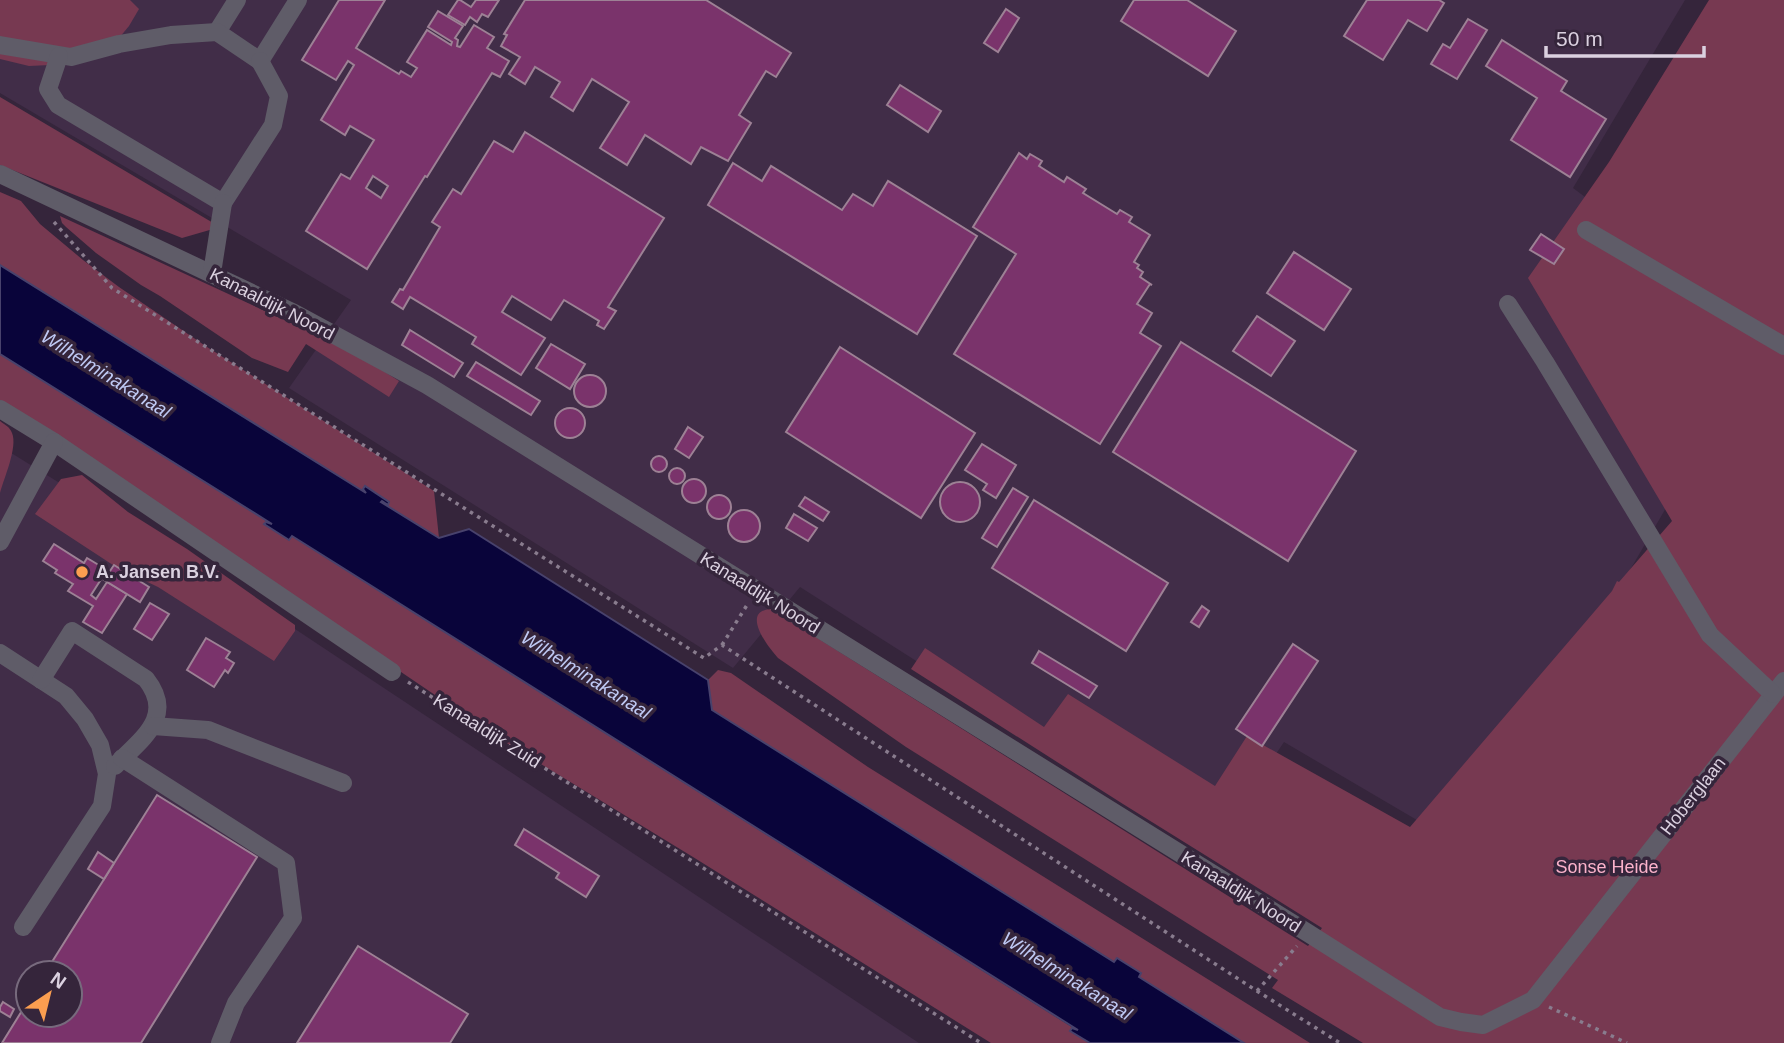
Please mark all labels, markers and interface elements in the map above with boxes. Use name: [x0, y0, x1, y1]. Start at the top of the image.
scale bar: [1546, 14, 1704, 58]
text: 50 m: [1556, 27, 1603, 50]
street label: Kanaaldijk Noord: [206, 264, 338, 344]
water label: Wilhelminakanaal: [37, 326, 175, 423]
street label: Kanaaldijk Noord: [697, 548, 823, 638]
place label: A. Jansen B.V.: [96, 562, 219, 582]
marker: A. Jansen B.V.: [74, 564, 90, 580]
water label: Wilhelminakanaal: [517, 627, 655, 724]
street label: Kanaaldijk Zuid: [430, 690, 544, 772]
street label: Hoberglaan: [1656, 753, 1730, 839]
street label: Kanaaldijk Noord: [1178, 847, 1304, 937]
park label: Sonse Heide: [1555, 857, 1659, 877]
water label: Wilhelminakanaal: [998, 928, 1136, 1025]
north arrow: [14, 959, 84, 1029]
text: N: [47, 968, 70, 993]

